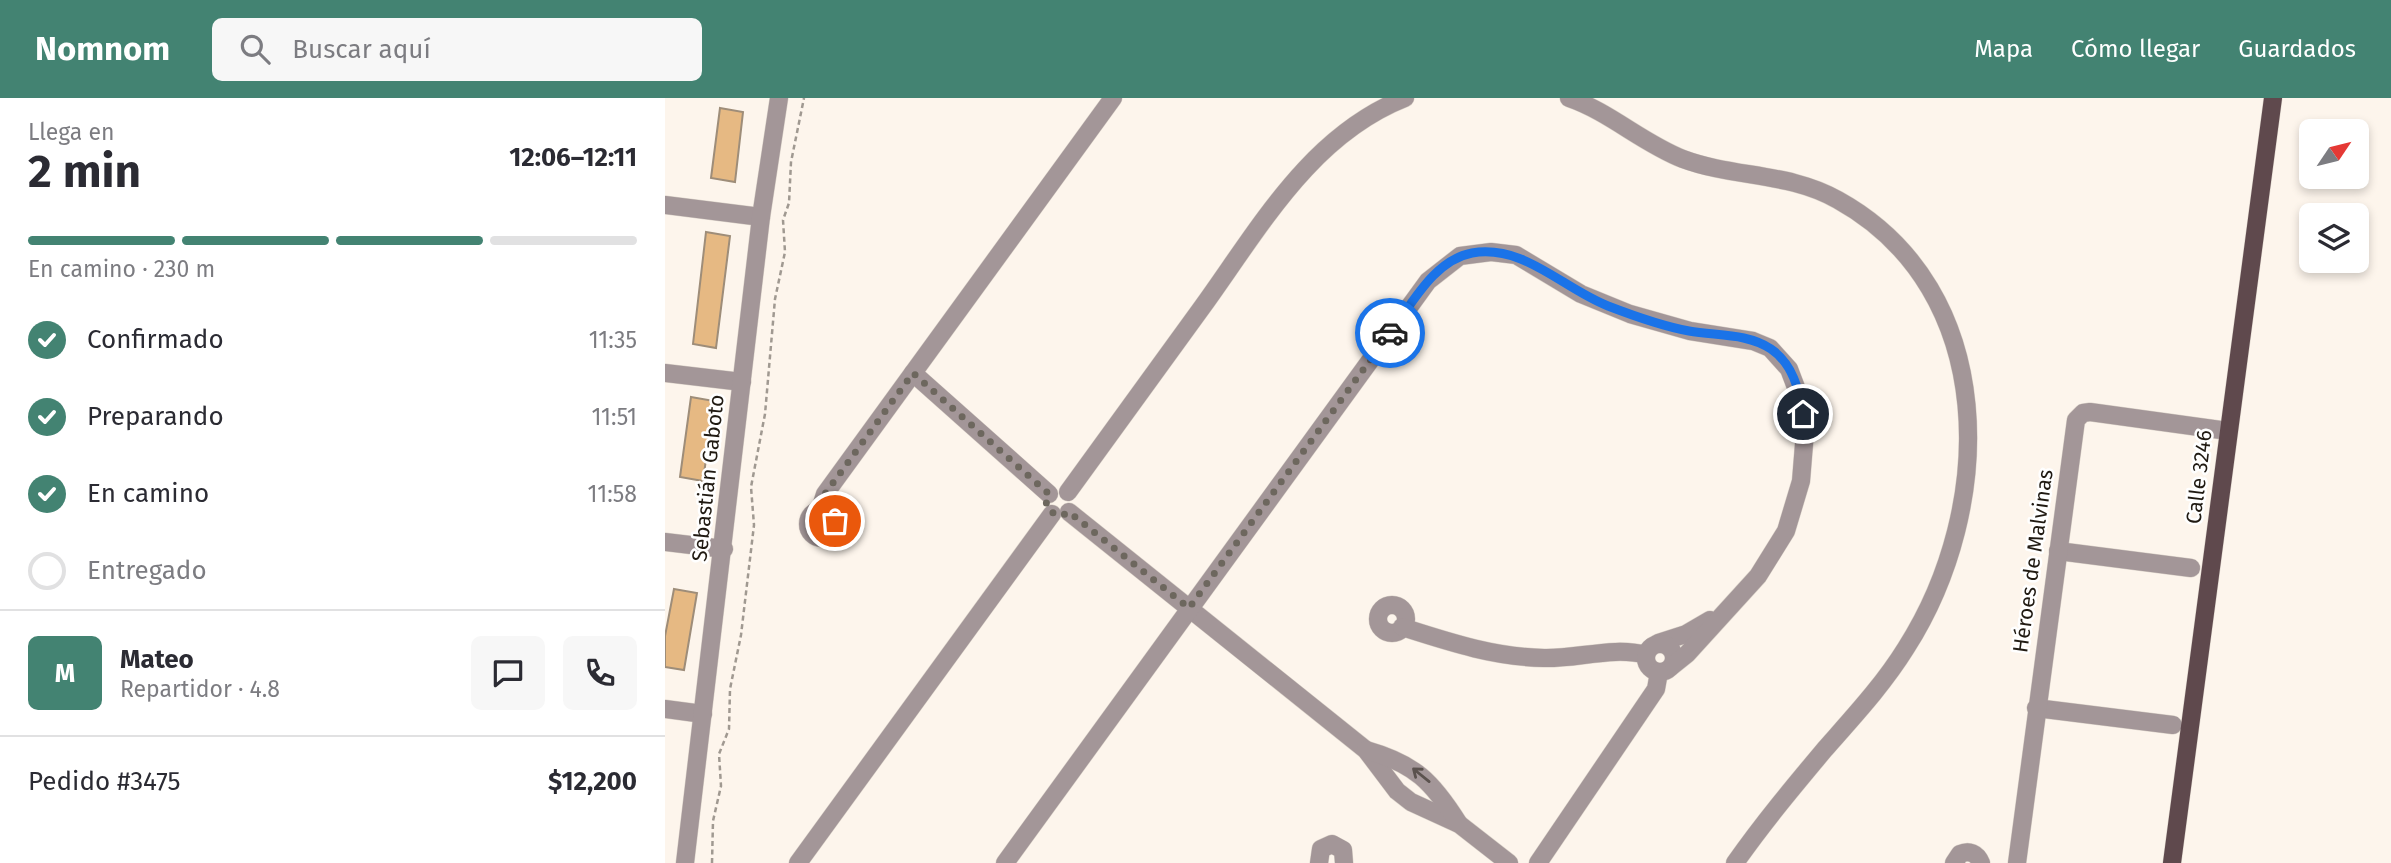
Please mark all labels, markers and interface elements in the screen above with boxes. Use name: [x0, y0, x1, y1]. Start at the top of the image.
search box: [212, 18, 702, 81]
text: Nomnom: [35, 29, 170, 69]
icon: search: [236, 30, 274, 68]
text: Buscar aquí: [292, 34, 431, 65]
text: Mapa: [1974, 35, 2033, 63]
text: Cómo llegar: [2071, 35, 2200, 63]
text: Guardados: [2238, 35, 2356, 63]
text: Llega en: [28, 118, 114, 146]
north arrow: [2299, 119, 2369, 189]
map controls: [2299, 119, 2369, 273]
text: 12:06–12:11: [509, 142, 637, 173]
text: 2 min: [28, 144, 141, 199]
button: layers: [2299, 203, 2369, 273]
text: En camino · 230 m: [28, 255, 215, 283]
courier: [1355, 298, 1425, 368]
icon: car: [1371, 314, 1409, 352]
icon: check: [28, 321, 66, 359]
text: Confirmado: [87, 324, 224, 355]
text: 11:35: [589, 326, 637, 354]
pin: [1773, 384, 1833, 444]
street label: Sebastián Gaboto: [686, 393, 730, 563]
icon: home: [1784, 395, 1822, 433]
icon: check: [28, 398, 66, 436]
text: Preparando: [87, 401, 224, 432]
text: 11:51: [591, 403, 637, 431]
street label: Calle 3246: [2180, 429, 2218, 525]
street label: Héroes de Malvinas: [2007, 467, 2059, 654]
icon: check: [28, 475, 66, 513]
text: En camino: [87, 478, 209, 509]
text: 11:58: [588, 480, 637, 508]
pin: [805, 491, 865, 551]
icon: bag: [816, 502, 854, 540]
text: Entregado: [87, 555, 207, 586]
button: chat: [471, 636, 545, 710]
button: phone: [563, 636, 637, 710]
text: Mateo: [120, 644, 194, 675]
text: M: [55, 658, 75, 689]
text: Repartidor · 4.8: [120, 675, 280, 703]
text: Pedido #3475: [28, 766, 181, 797]
text: $12,200: [548, 766, 637, 797]
one-way arrow: [1413, 768, 1431, 783]

